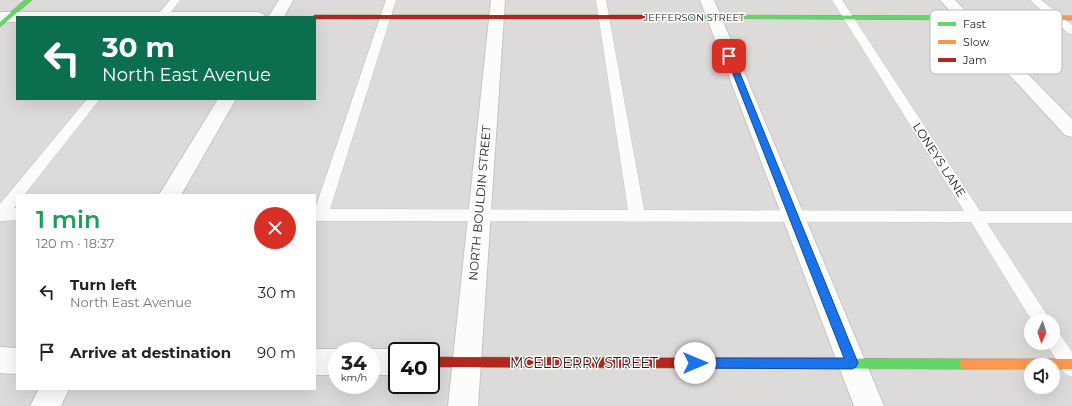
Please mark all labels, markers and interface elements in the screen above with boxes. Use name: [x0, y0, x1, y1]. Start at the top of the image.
legend: [930, 10, 1062, 74]
street label: JEFFERSON STREET: [642, 11, 745, 24]
text: Fast: [963, 17, 987, 31]
text: 30 m: [102, 30, 175, 64]
icon: left: [36, 32, 88, 84]
text: Slow: [963, 35, 989, 49]
pin: [712, 39, 746, 73]
icon: arrive: [718, 45, 740, 67]
text: Jam: [962, 53, 987, 67]
text: North East Avenue: [102, 64, 271, 86]
street label: LONEYS LANE: [910, 120, 969, 200]
street label: NORTH BOULDIN STREET: [465, 124, 494, 281]
text: 1 min: [36, 205, 100, 234]
button: close: [254, 207, 296, 249]
text: 120 m · 18:37: [36, 235, 115, 251]
text: Turn left: [70, 275, 137, 294]
icon: left: [36, 281, 58, 303]
text: 30 m: [258, 283, 296, 302]
text: North East Avenue: [70, 294, 192, 310]
north arrow: [1024, 314, 1060, 350]
map controls: [1024, 314, 1060, 394]
icon: arrive: [36, 341, 58, 363]
speed limit sign: 40: [388, 342, 440, 394]
position arrow: [674, 342, 716, 384]
text: Arrive at destination: [70, 343, 231, 362]
text: 90 m: [257, 343, 296, 362]
text: 34: [341, 351, 367, 375]
street label: MCELDERRY STREET: [510, 354, 658, 372]
button: sound: [1024, 358, 1060, 394]
text: km/h: [341, 371, 367, 384]

